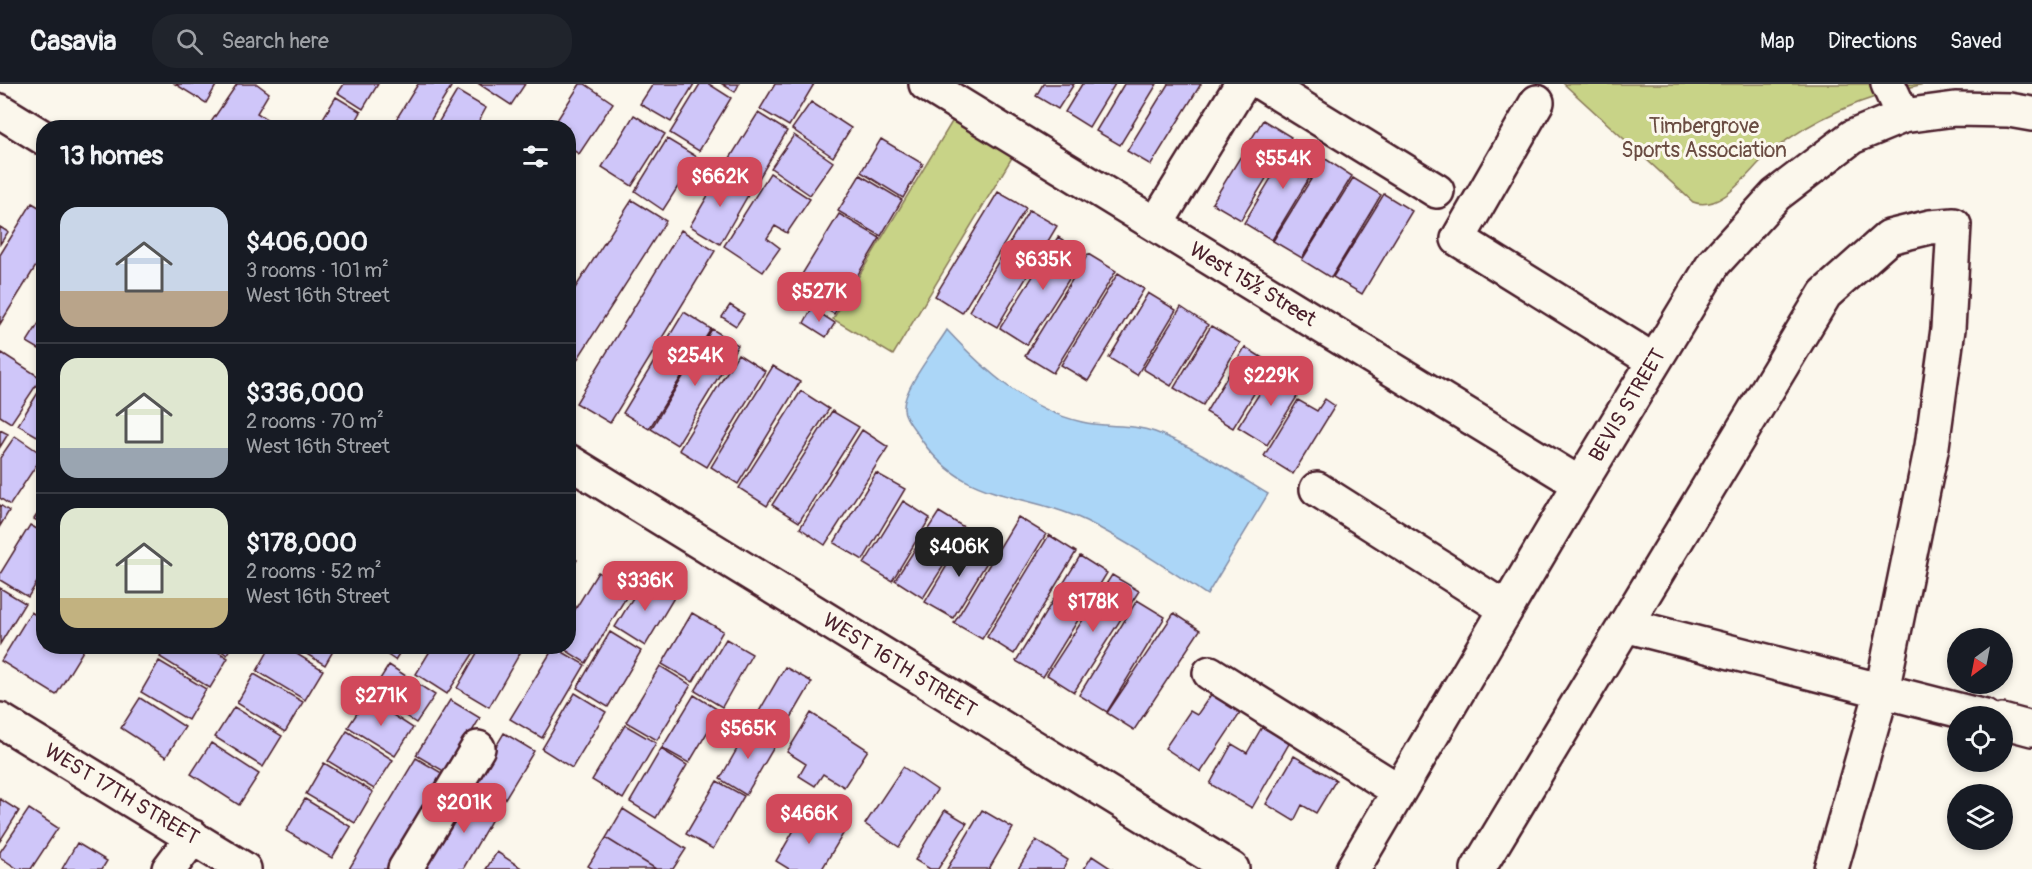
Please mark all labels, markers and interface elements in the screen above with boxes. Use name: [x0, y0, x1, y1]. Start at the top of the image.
search box: [152, 14, 572, 68]
text: Casavia: [30, 24, 116, 59]
icon: search: [173, 25, 206, 58]
text: Search here: [221, 27, 329, 55]
text: Map: [1760, 28, 1795, 55]
text: Directions: [1828, 28, 1917, 55]
text: Saved: [1950, 28, 2002, 55]
park label: Timbergrove Sports Association: [1621, 113, 1787, 164]
pin: $554K: [1241, 139, 1325, 190]
text: 13 homes: [60, 140, 163, 172]
icon: filters: [519, 140, 552, 173]
text: $554K: [1255, 146, 1311, 171]
pin: $662K: [678, 157, 762, 208]
text: $662K: [691, 164, 749, 189]
text: $406,000: [246, 226, 368, 258]
icon: home: [108, 231, 180, 303]
street label: West 15½ Street: [1184, 236, 1321, 333]
pin: $635K: [1001, 240, 1085, 291]
text: $635K: [1015, 247, 1071, 272]
text: 3 rooms · 101 m²: [246, 258, 389, 283]
pin: $527K: [777, 272, 861, 323]
text: $527K: [791, 279, 847, 304]
text: West 16th Street: [246, 283, 390, 308]
pin: $254K: [653, 336, 737, 387]
text: $254K: [667, 343, 723, 368]
street label: BEVIS STREET: [1583, 343, 1672, 467]
pin: $229K: [1229, 356, 1313, 407]
text: $229K: [1243, 363, 1299, 388]
text: $336,000: [246, 377, 364, 409]
icon: home: [108, 382, 180, 454]
text: 2 rooms · 70 m²: [246, 409, 384, 434]
text: West 16th Street: [246, 434, 390, 459]
text: $178,000: [246, 527, 357, 559]
pin: $406K: [917, 527, 1001, 578]
icon: home: [108, 532, 180, 604]
text: $406K: [929, 534, 989, 559]
text: 2 rooms · 52 m²: [246, 559, 382, 584]
pin: $336K: [603, 561, 687, 612]
text: $336K: [617, 568, 673, 593]
pin: $178K: [1051, 582, 1135, 633]
text: West 16th Street: [246, 584, 390, 609]
text: $178K: [1067, 589, 1119, 614]
street label: WEST 16TH STREET: [818, 607, 982, 724]
north arrow: [1947, 628, 2013, 694]
map controls: [1947, 628, 2013, 850]
pin: $271K: [339, 676, 423, 727]
text: $271K: [355, 683, 407, 708]
button: locate: [1947, 706, 2013, 772]
pin: $565K: [706, 709, 790, 760]
text: $565K: [720, 716, 776, 741]
street label: WEST 17TH STREET: [39, 738, 204, 851]
pin: $201K: [422, 783, 506, 834]
button: layers: [1947, 784, 2013, 850]
text: $201K: [436, 790, 492, 815]
pin: $466K: [767, 794, 851, 845]
text: $466K: [780, 801, 838, 826]

